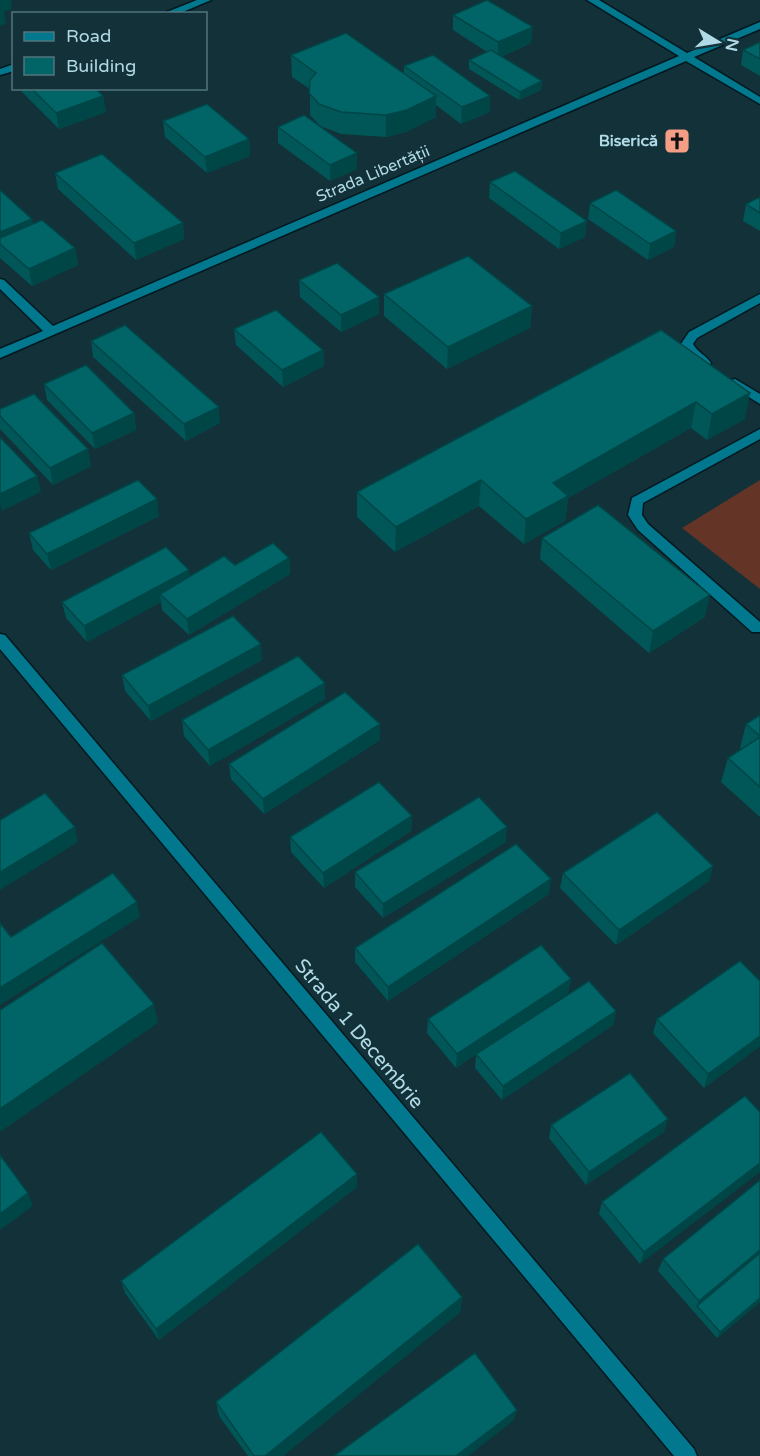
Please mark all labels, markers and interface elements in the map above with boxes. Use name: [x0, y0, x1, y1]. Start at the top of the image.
legend: [12, 12, 207, 90]
north arrow: [688, 12, 748, 72]
text: Road: [66, 25, 111, 47]
text: N: [721, 36, 743, 53]
text: Building: [66, 55, 136, 77]
church icon: Biserică: [662, 126, 692, 156]
place label: Biserică: [599, 131, 658, 151]
street label: Strada Libertății: [313, 141, 433, 207]
street label: Strada 1 Decembrie: [289, 954, 429, 1114]

